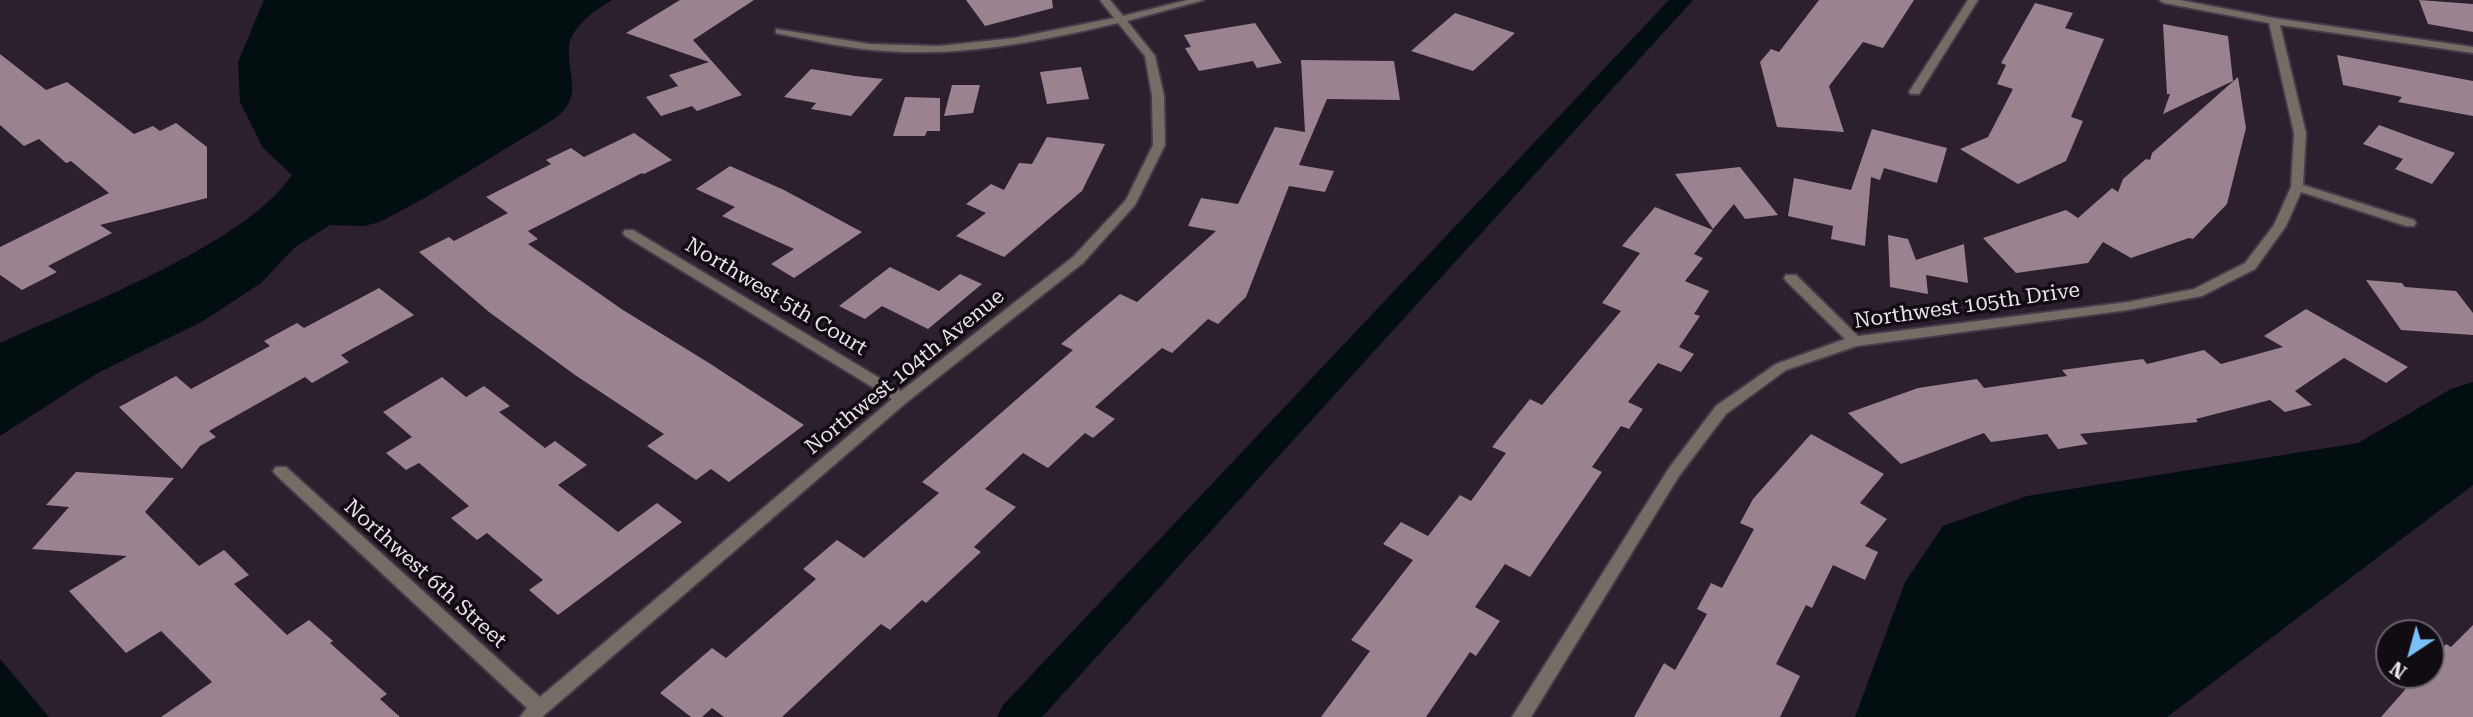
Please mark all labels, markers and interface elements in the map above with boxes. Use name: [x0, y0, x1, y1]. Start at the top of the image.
street label: Northwest 5th Court: [681, 233, 871, 361]
street label: Northwest 105th Drive: [1852, 278, 2082, 334]
street label: Northwest 104th Avenue: [801, 284, 1009, 460]
street label: Northwest 6th Street: [339, 494, 511, 654]
north arrow: [2375, 619, 2445, 689]
text: N: [2386, 656, 2411, 683]

